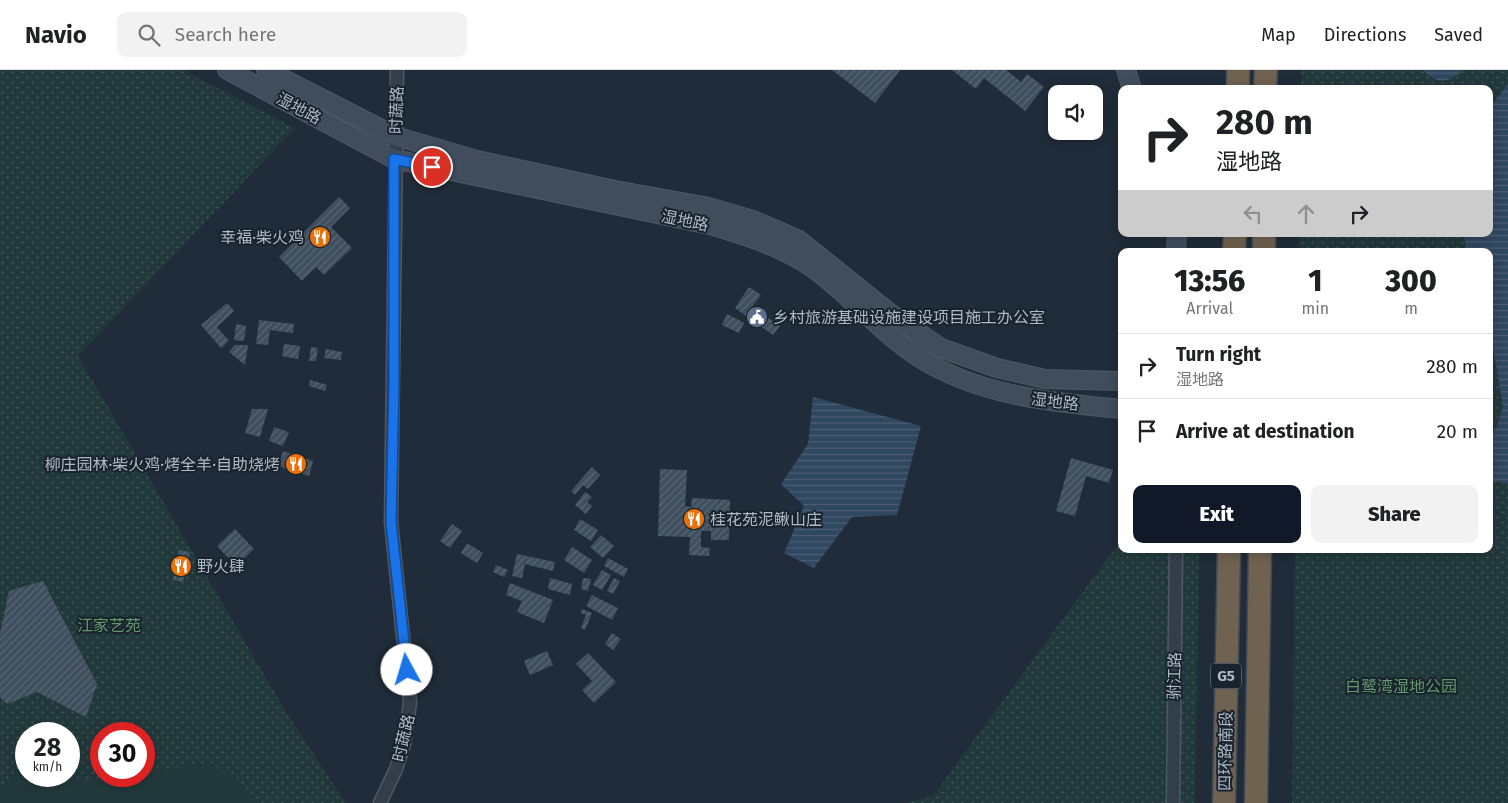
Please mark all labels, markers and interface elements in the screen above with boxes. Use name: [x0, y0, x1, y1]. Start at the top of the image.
search box: [117, 12, 467, 57]
text: Navio: [25, 21, 87, 49]
icon: search: [135, 21, 163, 49]
text: Search here: [175, 23, 276, 46]
text: Map: [1261, 24, 1296, 46]
text: Directions: [1324, 24, 1406, 46]
text: Saved: [1434, 24, 1483, 46]
map controls: [1048, 85, 1103, 140]
button: sound: [1048, 85, 1103, 140]
street label: 时蔬路: [386, 86, 407, 134]
street label: 湿地路: [273, 89, 324, 128]
text: 280 m: [1216, 101, 1313, 143]
icon: right: [1133, 105, 1198, 170]
pin: [411, 146, 453, 188]
text: 湿地路: [1216, 148, 1282, 175]
icon: arrive: [418, 153, 446, 181]
icon: left: [1239, 200, 1267, 228]
icon: ahead: [1292, 200, 1320, 228]
icon: right: [1345, 200, 1373, 228]
street label: 湿地路: [659, 206, 710, 235]
restaurant icon: 幸福·柴火鸡: [308, 225, 332, 249]
place label: 幸福·柴火鸡: [220, 228, 304, 247]
text: 13:56: [1174, 263, 1245, 299]
text: 1: [1308, 263, 1322, 299]
text: 300: [1385, 263, 1437, 299]
text: Arrival: [1186, 299, 1233, 318]
text: min: [1301, 299, 1329, 318]
text: m: [1404, 299, 1418, 318]
public building icon: 乡村旅游基础设施建设项目施工办公室: [745, 305, 769, 329]
place label: 乡村旅游基础设施建设项目施工办公室: [773, 308, 1045, 327]
text: Turn right: [1176, 343, 1261, 366]
icon: right: [1133, 352, 1161, 380]
text: 280 m: [1426, 355, 1478, 378]
text: 湿地路: [1176, 370, 1224, 389]
street label: 湿地路: [1030, 389, 1080, 414]
icon: arrive: [1133, 417, 1161, 445]
text: Arrive at destination: [1176, 420, 1355, 443]
text: 20 m: [1437, 420, 1478, 443]
restaurant icon: 柳庄园林·柴火鸡·烤全羊·自助烧烤: [284, 452, 308, 476]
place label: 柳庄园林·柴火鸡·烤全羊·自助烧烤: [44, 455, 280, 474]
button: Exit: [1133, 485, 1301, 543]
button: Share: [1311, 485, 1478, 543]
restaurant icon: 桂花苑泥鳅山庄: [682, 507, 706, 531]
place label: 桂花苑泥鳅山庄: [710, 510, 822, 529]
restaurant icon: 野火肆: [169, 554, 193, 578]
place label: 野火肆: [197, 557, 245, 576]
park label: 江家艺苑: [77, 616, 141, 635]
position arrow: [380, 643, 432, 695]
street label: 驸江路: [1165, 652, 1184, 700]
road number: G5: [1211, 664, 1241, 688]
park label: 白鹭湾湿地公园: [1345, 677, 1457, 696]
street label: 四环路南段: [1215, 711, 1236, 791]
street label: 时蔬路: [389, 713, 418, 764]
speed limit sign: 30: [90, 722, 155, 787]
text: 28: [34, 733, 61, 763]
text: km/h: [33, 760, 62, 774]

